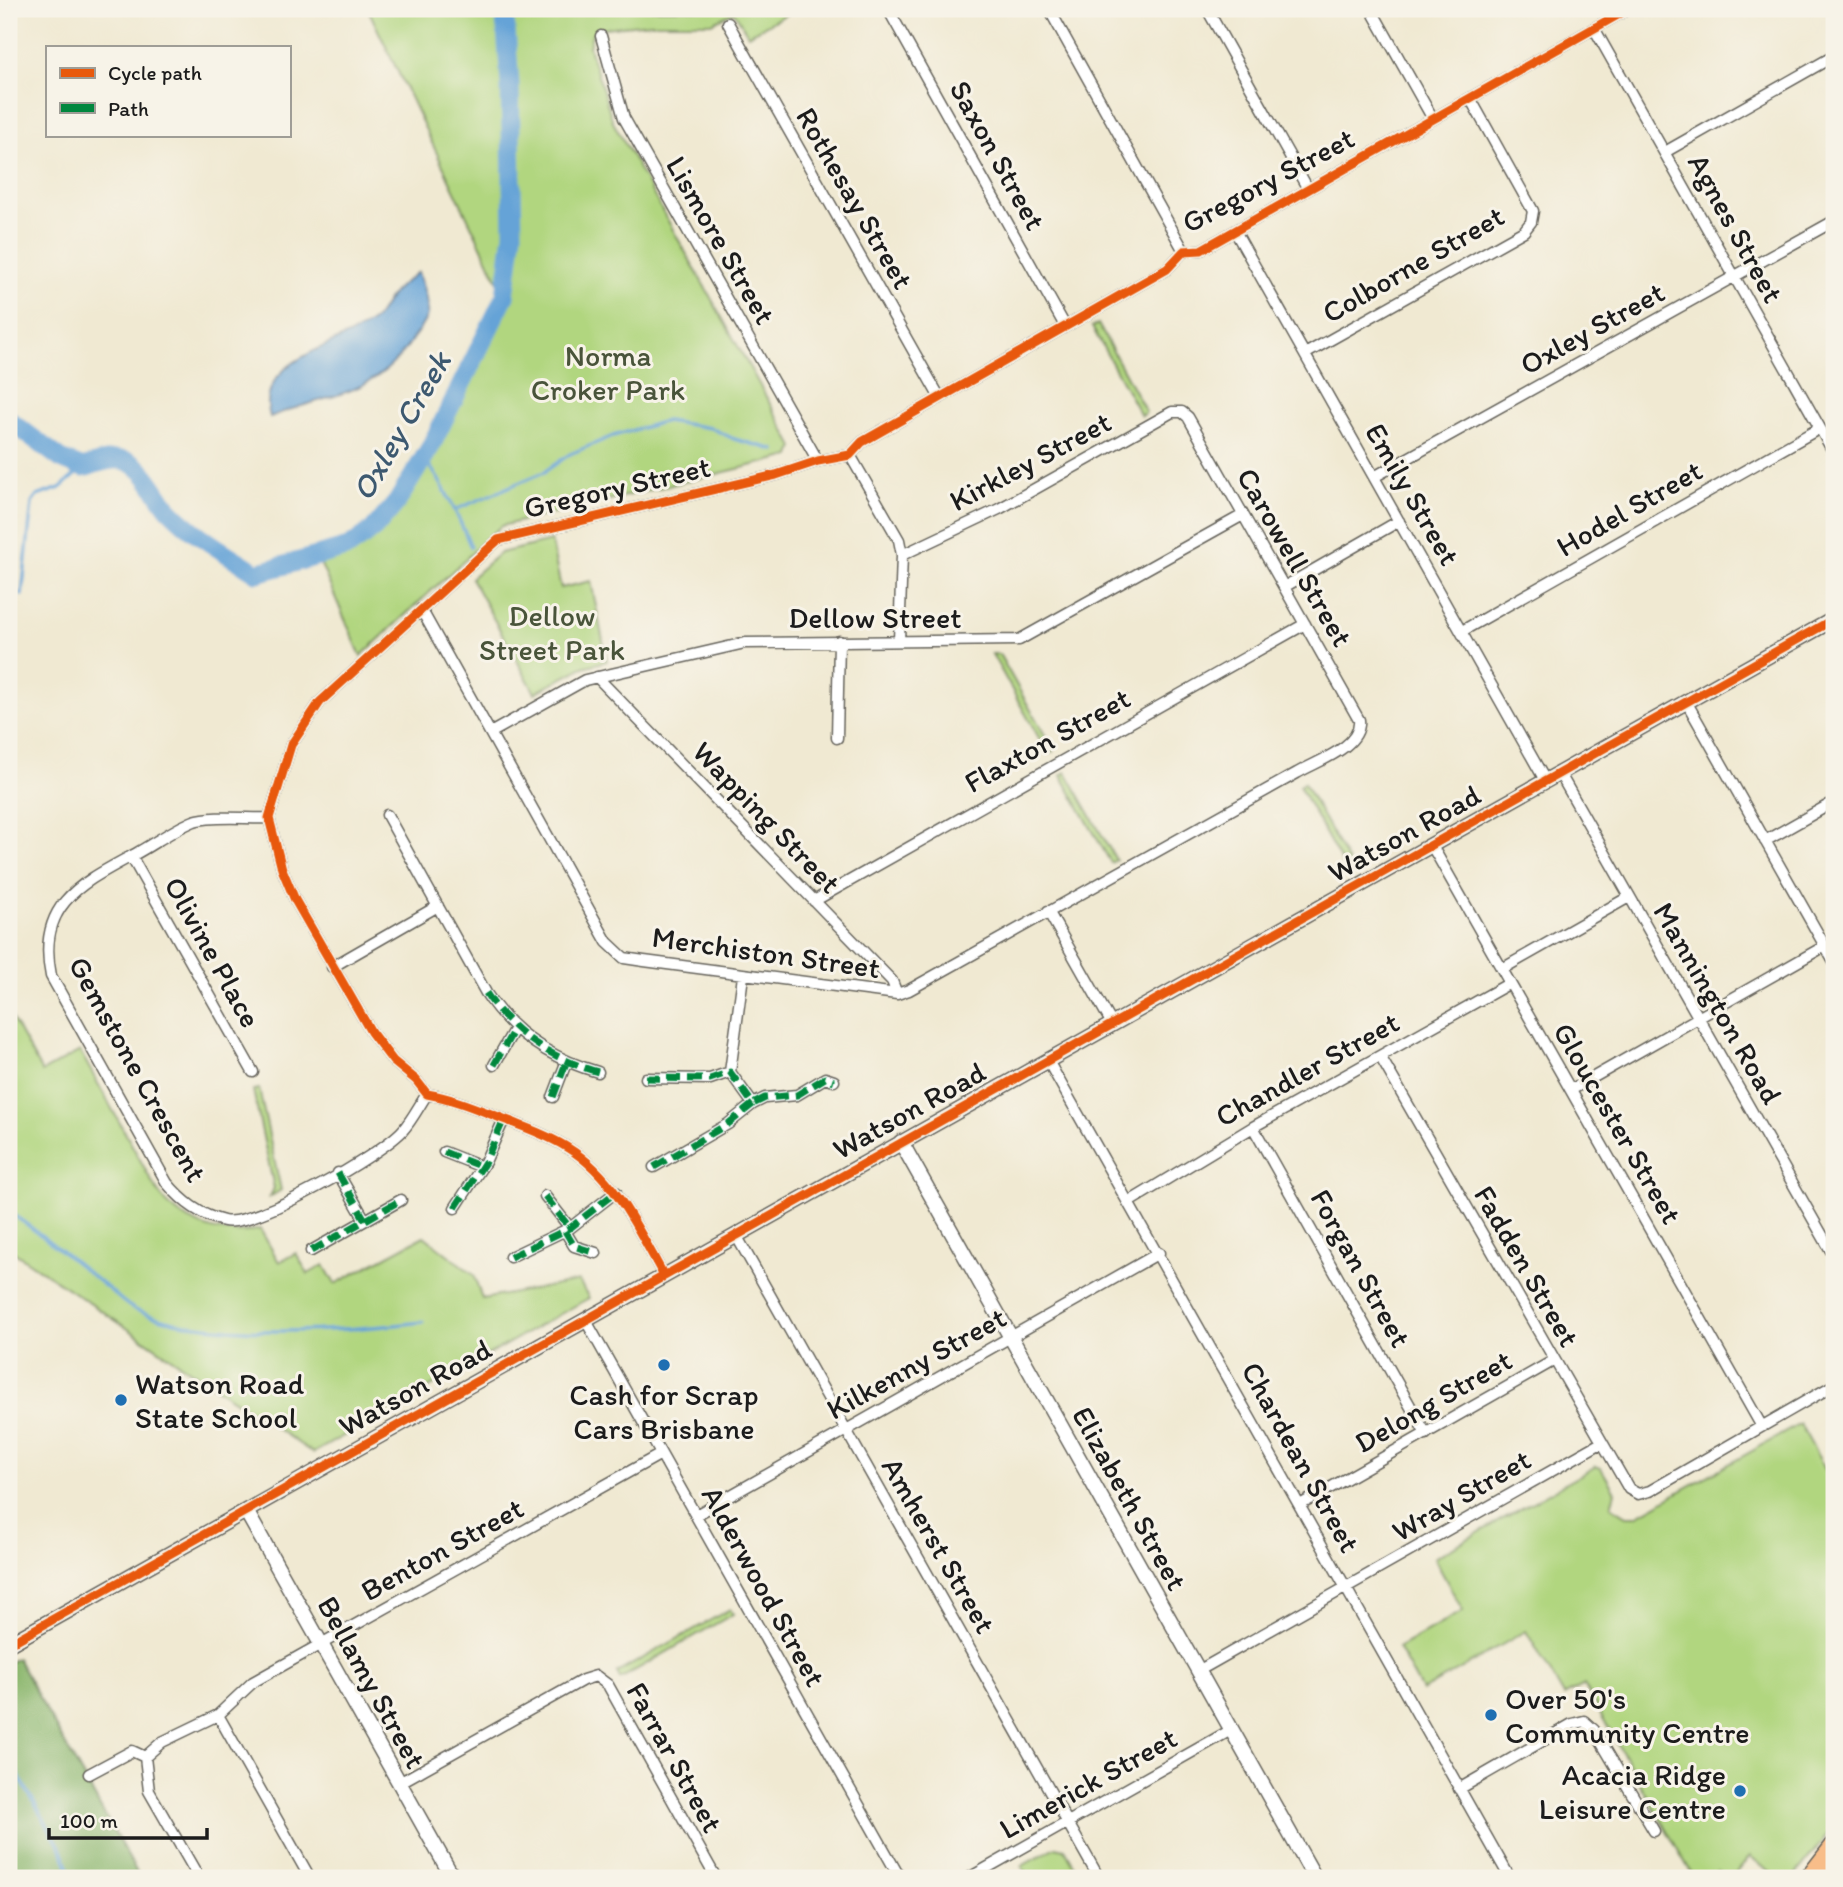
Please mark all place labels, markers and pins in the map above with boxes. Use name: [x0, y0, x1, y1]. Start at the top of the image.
marker: Cash for Scrap Cars Brisbane: [656, 1357, 672, 1373]
place label: Watson Road State School: [135, 1365, 305, 1436]
place label: Cash for Scrap Cars Brisbane: [569, 1376, 759, 1447]
marker: Watson Road State School: [113, 1392, 129, 1408]
place label: Over 50's Community Centre: [1505, 1680, 1750, 1751]
marker: Over 50's Community Centre: [1483, 1707, 1499, 1723]
place label: Acacia Ridge Leisure Centre: [1539, 1756, 1726, 1827]
marker: Acacia Ridge Leisure Centre: [1732, 1783, 1748, 1799]

